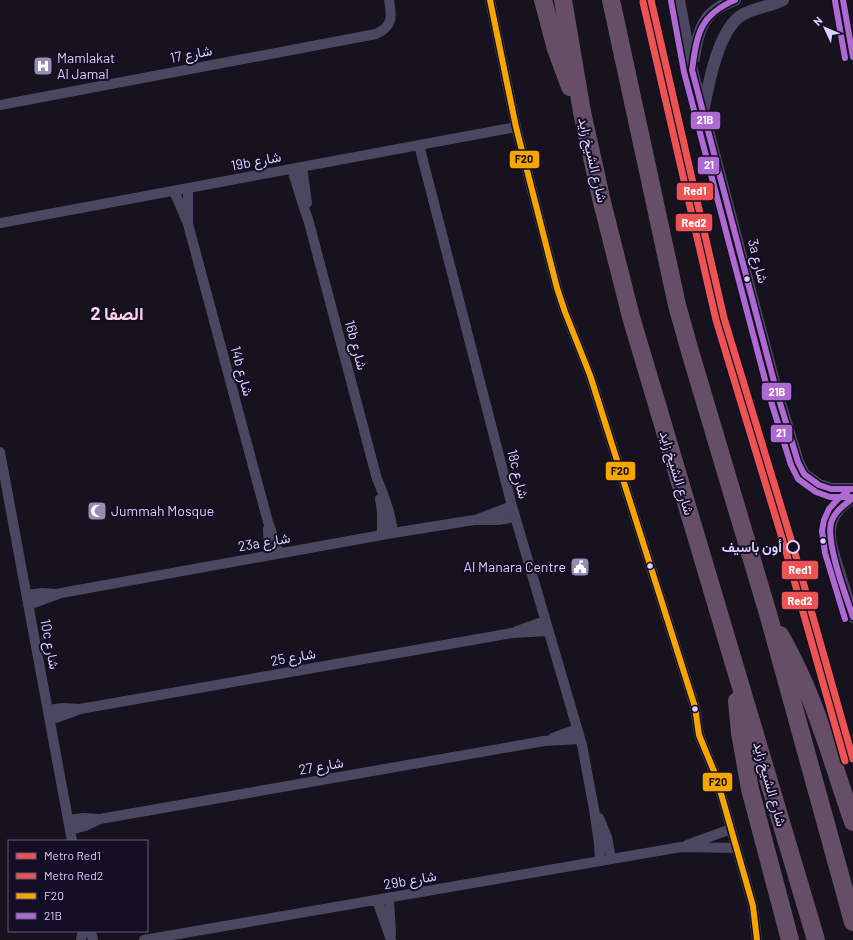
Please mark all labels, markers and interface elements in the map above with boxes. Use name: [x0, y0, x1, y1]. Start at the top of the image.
north arrow: [805, 8, 845, 48]
text: N: [810, 14, 825, 28]
street label: شارع 17: [168, 41, 214, 69]
place label: Mamlakat Al Jamal: [57, 49, 115, 82]
hospital icon: Mamlakat Al Jamal: [32, 55, 54, 77]
line badge: 21B: [690, 111, 721, 130]
text: 21B: [697, 113, 714, 126]
street label: شارع الشيخ زايد: [572, 115, 612, 205]
street label: 19b شارع: [229, 147, 283, 177]
line badge: F20: [509, 150, 540, 169]
text: F20: [515, 152, 533, 165]
line badge: 21: [697, 156, 720, 175]
text: 21: [704, 158, 714, 171]
line badge: Red1: [676, 182, 714, 201]
text: Red1: [684, 184, 707, 197]
line badge: Red2: [675, 213, 713, 232]
text: Red2: [681, 216, 707, 229]
street label: 3a شارع: [742, 237, 772, 286]
unlabelled marker: [742, 274, 752, 284]
district label: الصفا 2: [90, 302, 144, 324]
street label: 16b شارع: [339, 318, 371, 372]
street label: 14b شارع: [225, 344, 257, 399]
line badge: 21B: [761, 382, 792, 401]
text: 21B: [769, 385, 786, 398]
line badge: 21: [770, 424, 793, 443]
text: 21: [776, 426, 786, 439]
street label: شارع الشيخ زايد: [654, 429, 698, 518]
street label: 18c شارع: [501, 447, 533, 501]
line badge: F20: [605, 461, 636, 481]
text: F20: [611, 464, 629, 477]
mosque icon: Jummah Mosque: [86, 500, 108, 522]
place label: Jummah Mosque: [111, 502, 214, 519]
street label: 23a شارع: [236, 529, 292, 557]
unlabelled marker: [818, 536, 828, 546]
place label: أون باسيف: [722, 538, 782, 556]
marker: أون باسيف: [786, 540, 800, 554]
public building icon: Al Manara Centre: [569, 556, 591, 578]
place label: Al Manara Centre: [464, 558, 566, 575]
line badge: Red1: [781, 560, 819, 580]
unlabelled marker: [645, 561, 655, 571]
text: Red1: [789, 563, 812, 576]
line badge: Red2: [781, 591, 819, 610]
text: Red2: [787, 594, 813, 607]
street label: 10c شارع: [34, 617, 64, 671]
street label: شارع 25: [269, 644, 317, 672]
unlabelled marker: [690, 704, 700, 714]
street label: شارع الشيخ زايد: [747, 740, 791, 829]
street label: شارع 27: [297, 753, 345, 781]
line badge: F20: [702, 772, 733, 792]
text: F20: [709, 775, 727, 788]
legend: [8, 840, 148, 932]
text: Metro Red1: [44, 848, 101, 862]
street label: 29b شارع: [382, 866, 438, 895]
text: Metro Red2: [44, 868, 103, 882]
text: F20: [44, 888, 64, 902]
text: 21B: [44, 908, 62, 922]

